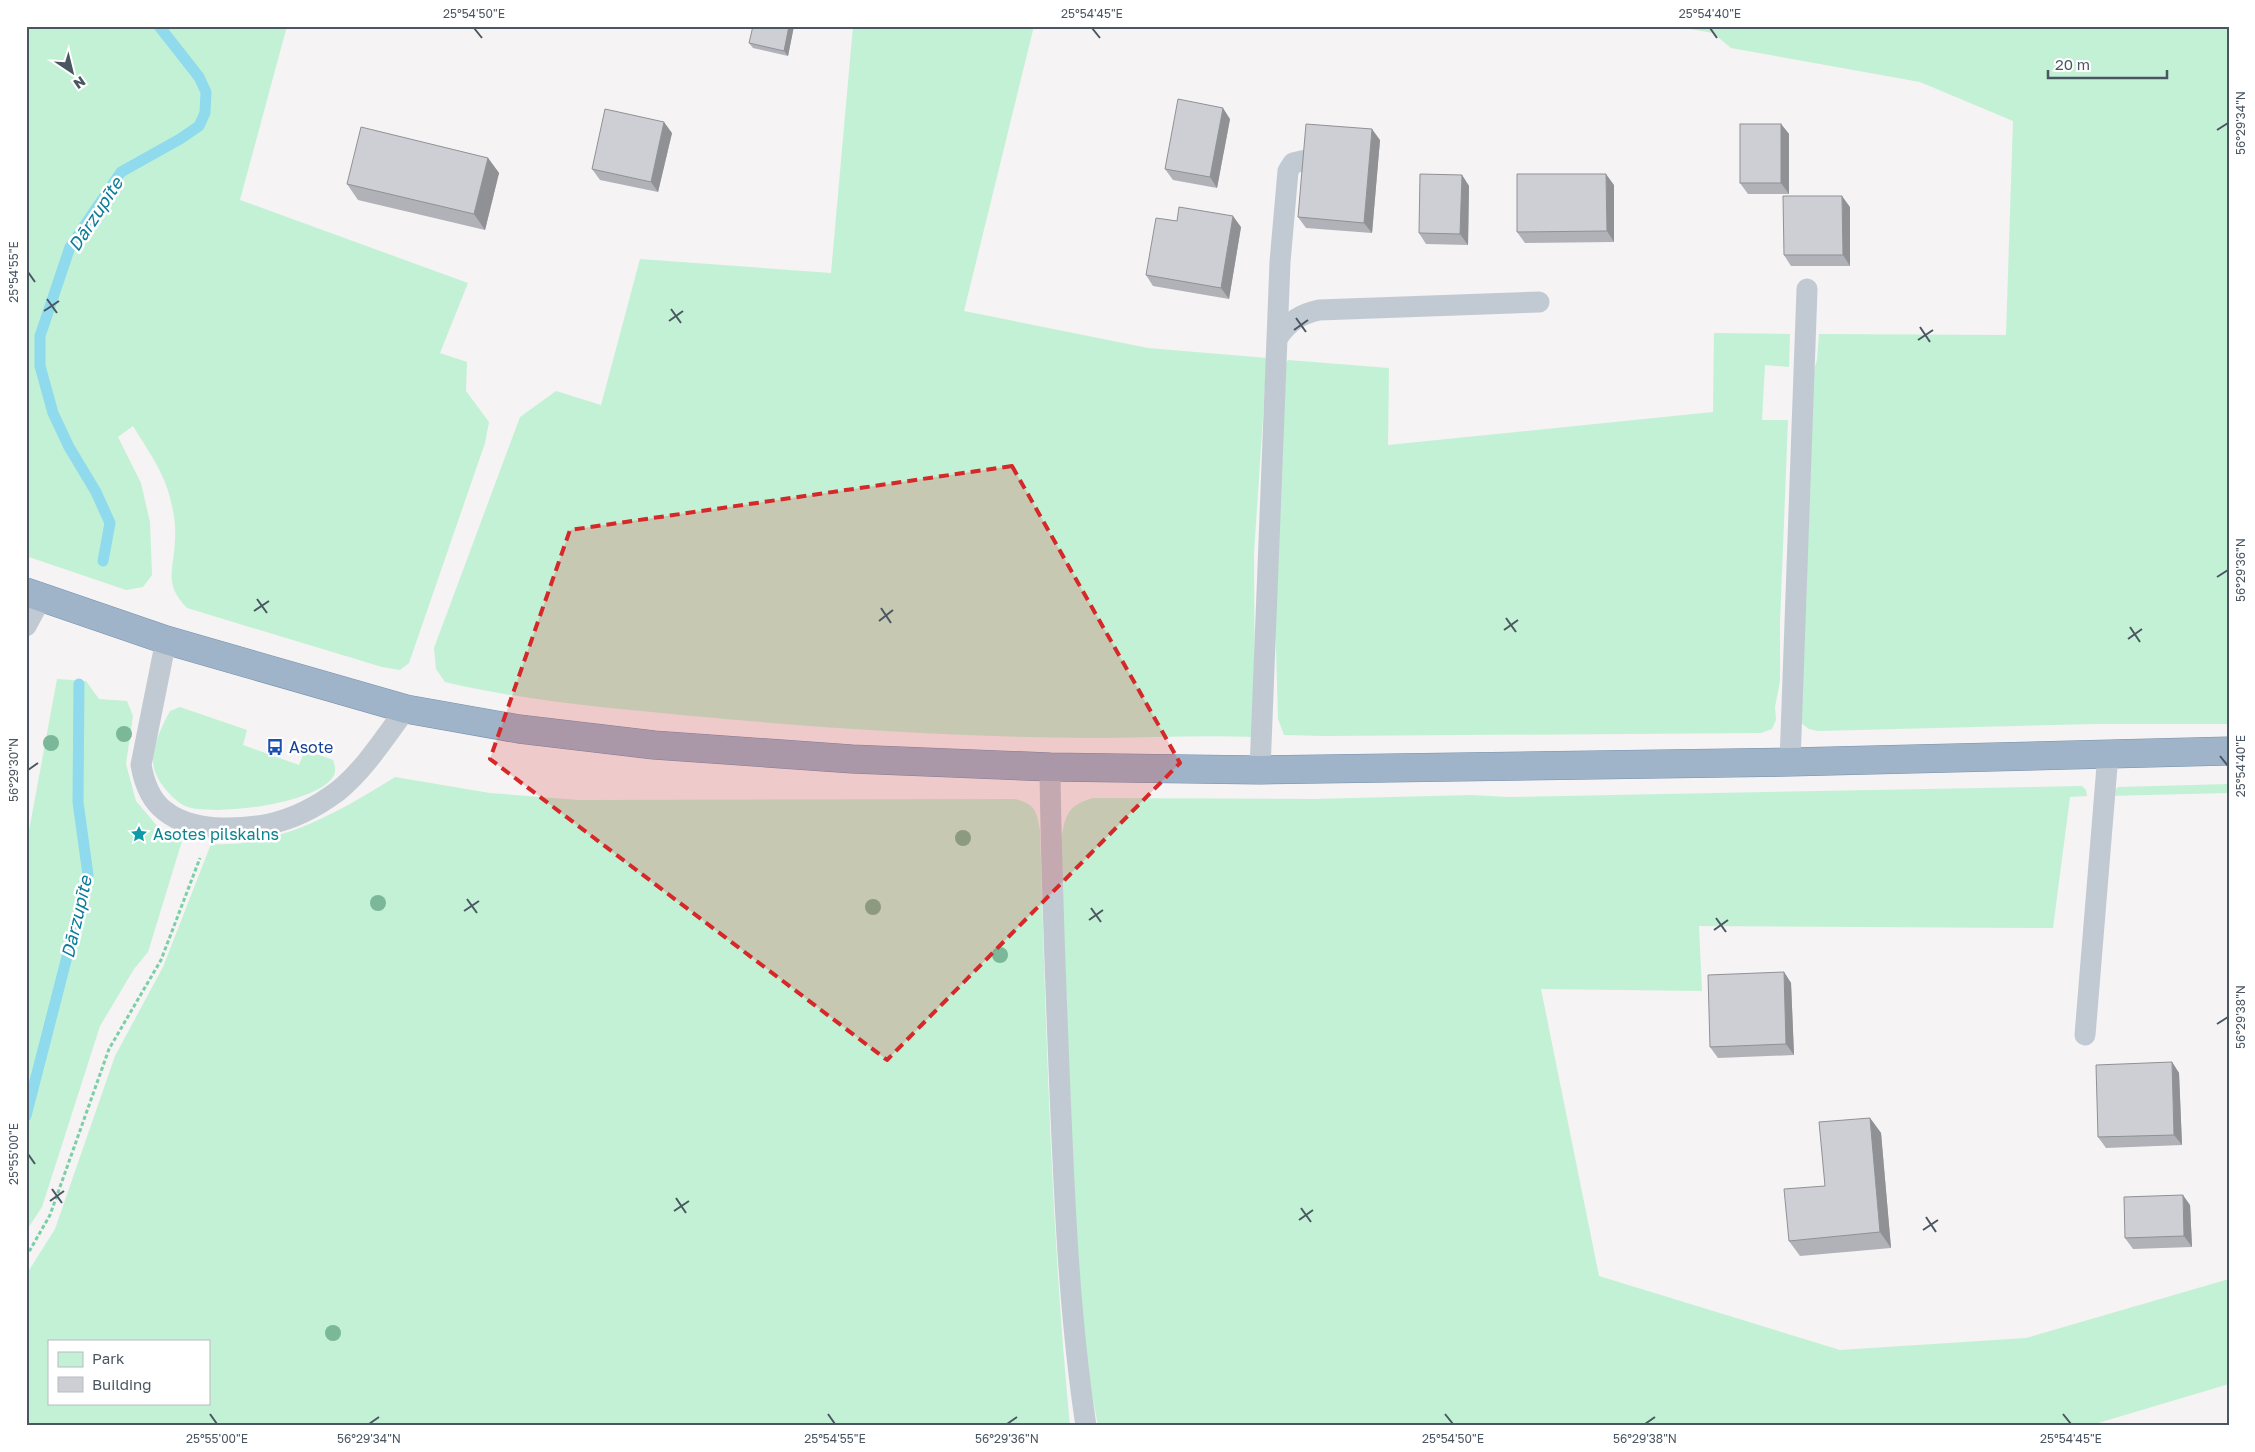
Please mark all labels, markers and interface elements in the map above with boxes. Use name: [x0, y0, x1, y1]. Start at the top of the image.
text: 25°54'50"E: [443, 6, 505, 21]
text: 25°54'45"E: [1061, 6, 1123, 21]
text: 25°54'40"E: [1679, 6, 1741, 21]
north arrow: [48, 48, 98, 98]
scale bar: [2048, 48, 2166, 80]
text: 20 m: [2055, 55, 2090, 73]
text: N: [71, 73, 89, 93]
text: 56°29'34"N: [2233, 91, 2248, 155]
water label: Dārzupīte: [63, 172, 128, 255]
text: 25°54'55"E: [6, 241, 21, 303]
text: 56°29'36"N: [2233, 538, 2248, 602]
text: 25°54'40"E: [2233, 735, 2248, 797]
bus stop icon: Asote: [265, 737, 285, 757]
place label: Asote: [289, 737, 333, 757]
text: 56°29'30"N: [6, 738, 21, 802]
place icon: Asotes pilskalns: [129, 824, 149, 844]
place label: Asotes pilskalns: [153, 824, 279, 844]
water label: Dārzupīte: [56, 872, 96, 960]
text: 56°29'38"N: [2233, 985, 2248, 1049]
text: 25°55'00"E: [6, 1123, 21, 1185]
legend: [48, 1340, 210, 1404]
text: Park: [92, 1349, 125, 1367]
text: Building: [92, 1375, 152, 1393]
text: 25°55'00"E: [186, 1431, 248, 1446]
text: 56°29'34"N: [337, 1431, 401, 1446]
text: 25°54'55"E: [804, 1431, 866, 1446]
text: 56°29'36"N: [975, 1431, 1039, 1446]
text: 25°54'50"E: [1422, 1431, 1484, 1446]
text: 56°29'38"N: [1613, 1431, 1677, 1446]
text: 25°54'45"E: [2040, 1431, 2102, 1446]

